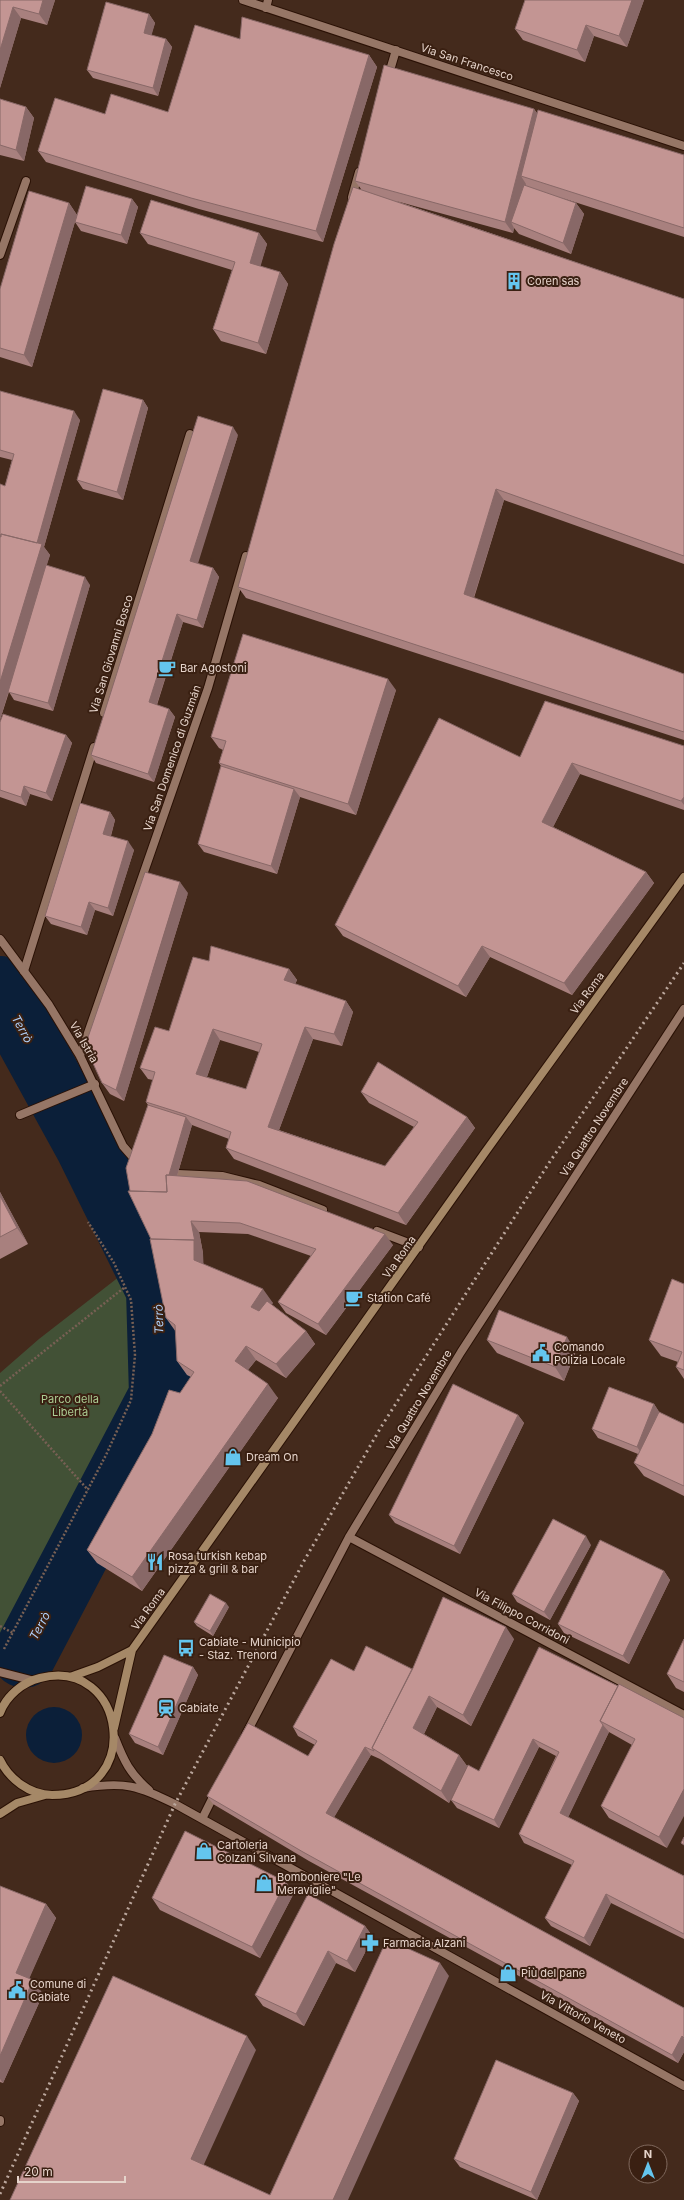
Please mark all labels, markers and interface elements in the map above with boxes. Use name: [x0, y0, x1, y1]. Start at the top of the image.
street label: Via San Francesco: [419, 40, 516, 84]
building icon: Coren sas: [504, 271, 524, 291]
place label: Coren sas: [527, 274, 580, 288]
street label: Via San Giovanni Bosco: [86, 593, 136, 715]
cafe icon: Bar Agostoni: [157, 658, 177, 678]
place label: Bar Agostoni: [180, 661, 247, 675]
street label: Via San Domenico di Guzmán: [140, 683, 204, 833]
street label: Via Roma: [567, 969, 607, 1017]
water label: Terrò: [9, 1012, 36, 1045]
street label: Via Istria: [67, 1019, 101, 1065]
street label: Via Quattro Novembre: [557, 1075, 631, 1179]
street label: Via Roma: [379, 1233, 419, 1281]
cafe icon: Station Café: [344, 1288, 364, 1308]
place label: Station Café: [367, 1291, 431, 1305]
water label: Terrò: [151, 1304, 166, 1334]
place label: Comando Polizia Locale: [554, 1340, 625, 1367]
public building icon: Comando Polizia Locale: [531, 1343, 551, 1363]
street label: Via Quattro Novembre: [383, 1347, 455, 1453]
park label: Parco della Libertà: [41, 1392, 99, 1419]
shop icon: Dream On: [223, 1447, 243, 1467]
place label: Dream On: [246, 1450, 298, 1464]
place label: Rosa turkish kebap pizza & grill & bar: [168, 1549, 267, 1576]
restaurant icon: Rosa turkish kebap pizza & grill & bar: [145, 1552, 165, 1572]
street label: Via Roma: [128, 1585, 168, 1633]
street label: Via Filippo Corridoni: [472, 1585, 572, 1647]
water label: Terrò: [26, 1609, 53, 1643]
place label: Cabiate - Municipio - Staz. Trenord: [199, 1635, 301, 1662]
bus stop icon: Cabiate - Municipio - Staz. Trenord: [176, 1638, 196, 1658]
station icon: Cabiate: [156, 1698, 176, 1718]
place label: Cabiate: [179, 1701, 219, 1715]
place label: Cartoleria Colzani Silvana: [217, 1838, 296, 1865]
shop icon: Cartoleria Colzani Silvana: [194, 1841, 214, 1861]
place label: Bomboniere "Le Meraviglie": [277, 1870, 361, 1897]
shop icon: Bomboniere "Le Meraviglie": [254, 1873, 274, 1893]
pharmacy icon: Farmacia Alzani: [360, 1933, 380, 1953]
place label: Farmacia Alzani: [383, 1936, 465, 1950]
shop icon: Più del pane: [498, 1963, 518, 1983]
place label: Più del pane: [521, 1966, 585, 1980]
place label: Comune di Cabiate: [30, 1977, 86, 2004]
public building icon: Comune di Cabiate: [7, 1980, 27, 2000]
street label: Via Vittorio Veneto: [537, 1988, 629, 2047]
north arrow: [628, 2144, 668, 2184]
text: N: [644, 2147, 652, 2161]
scale bar: [18, 2158, 125, 2184]
text: 20 m: [24, 2164, 53, 2179]

